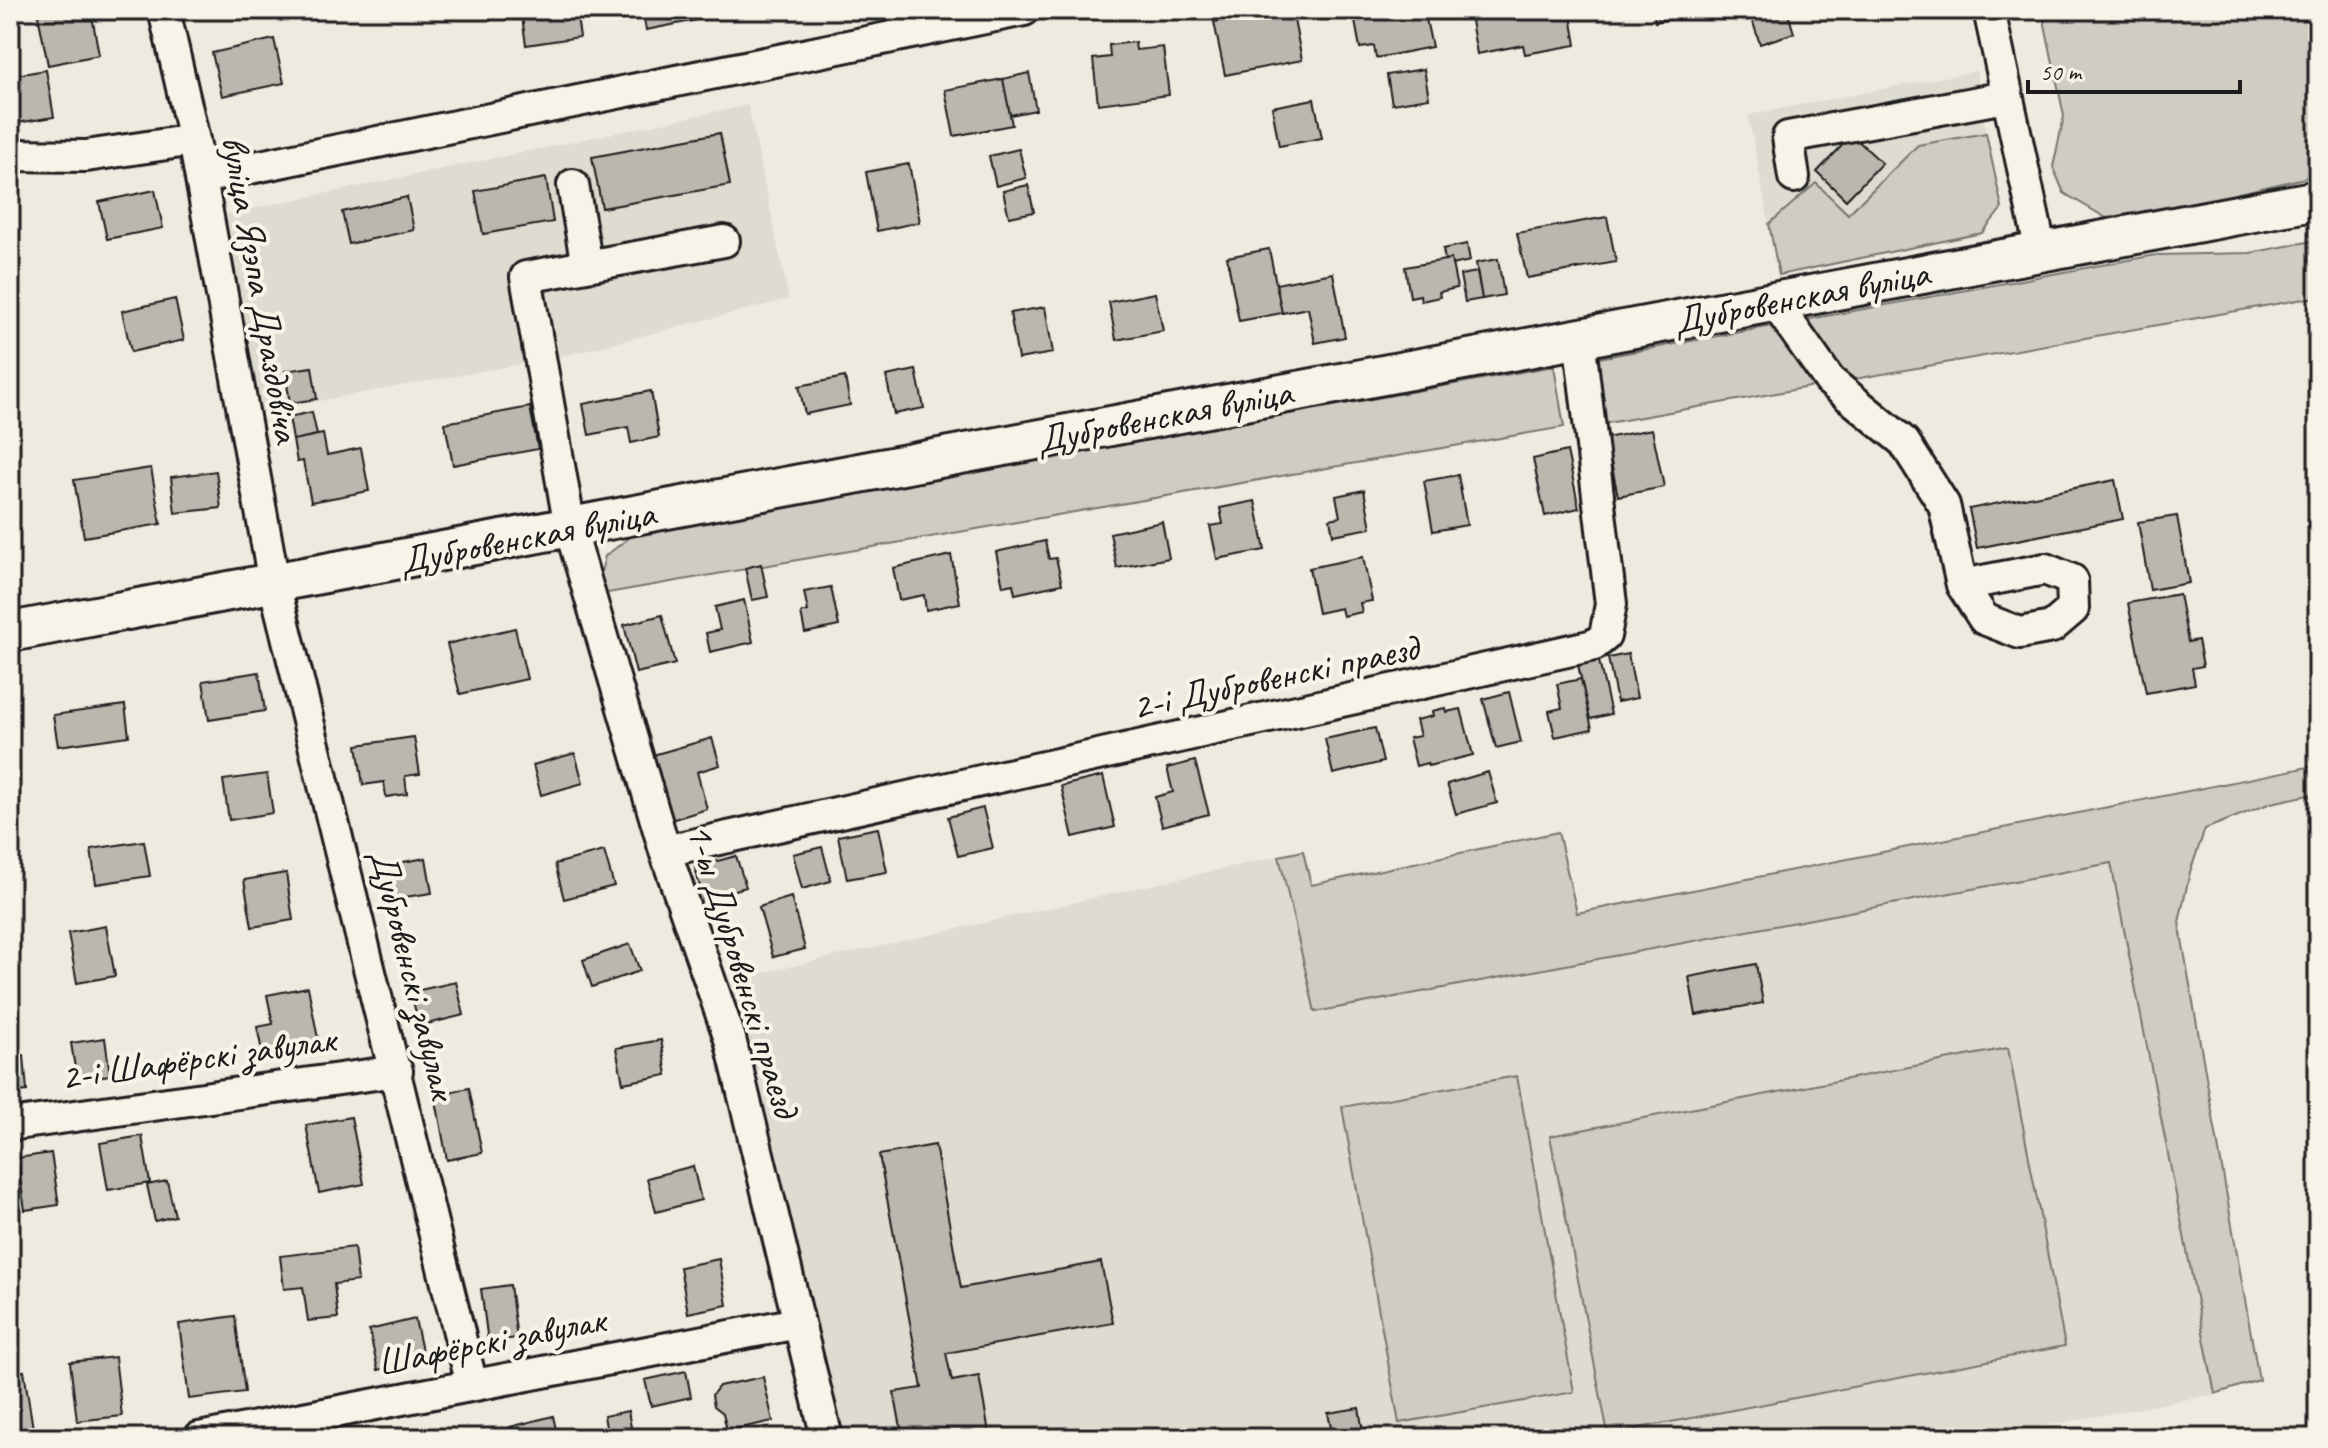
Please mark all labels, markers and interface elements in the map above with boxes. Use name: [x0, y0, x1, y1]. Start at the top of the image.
scale bar: [2028, 44, 2240, 94]
text: 50 m: [2040, 57, 2083, 87]
street label: вуліца Язэпа Драздовіча: [211, 132, 312, 448]
street label: Дубровенская вуліца: [1669, 249, 1935, 345]
street label: Дубровенская вуліца: [1032, 368, 1298, 464]
street label: Дубровенская вуліца: [395, 489, 661, 585]
street label: 2-і Дубровенскі праезд: [1128, 623, 1426, 730]
street label: 1-ы Дубровенскі праезд: [676, 818, 811, 1126]
street label: Дубровенскі завулак: [359, 844, 468, 1108]
street label: 2-і Шафёрскі завулак: [58, 1015, 342, 1101]
street label: Шафёрскі завулак: [373, 1295, 613, 1386]

